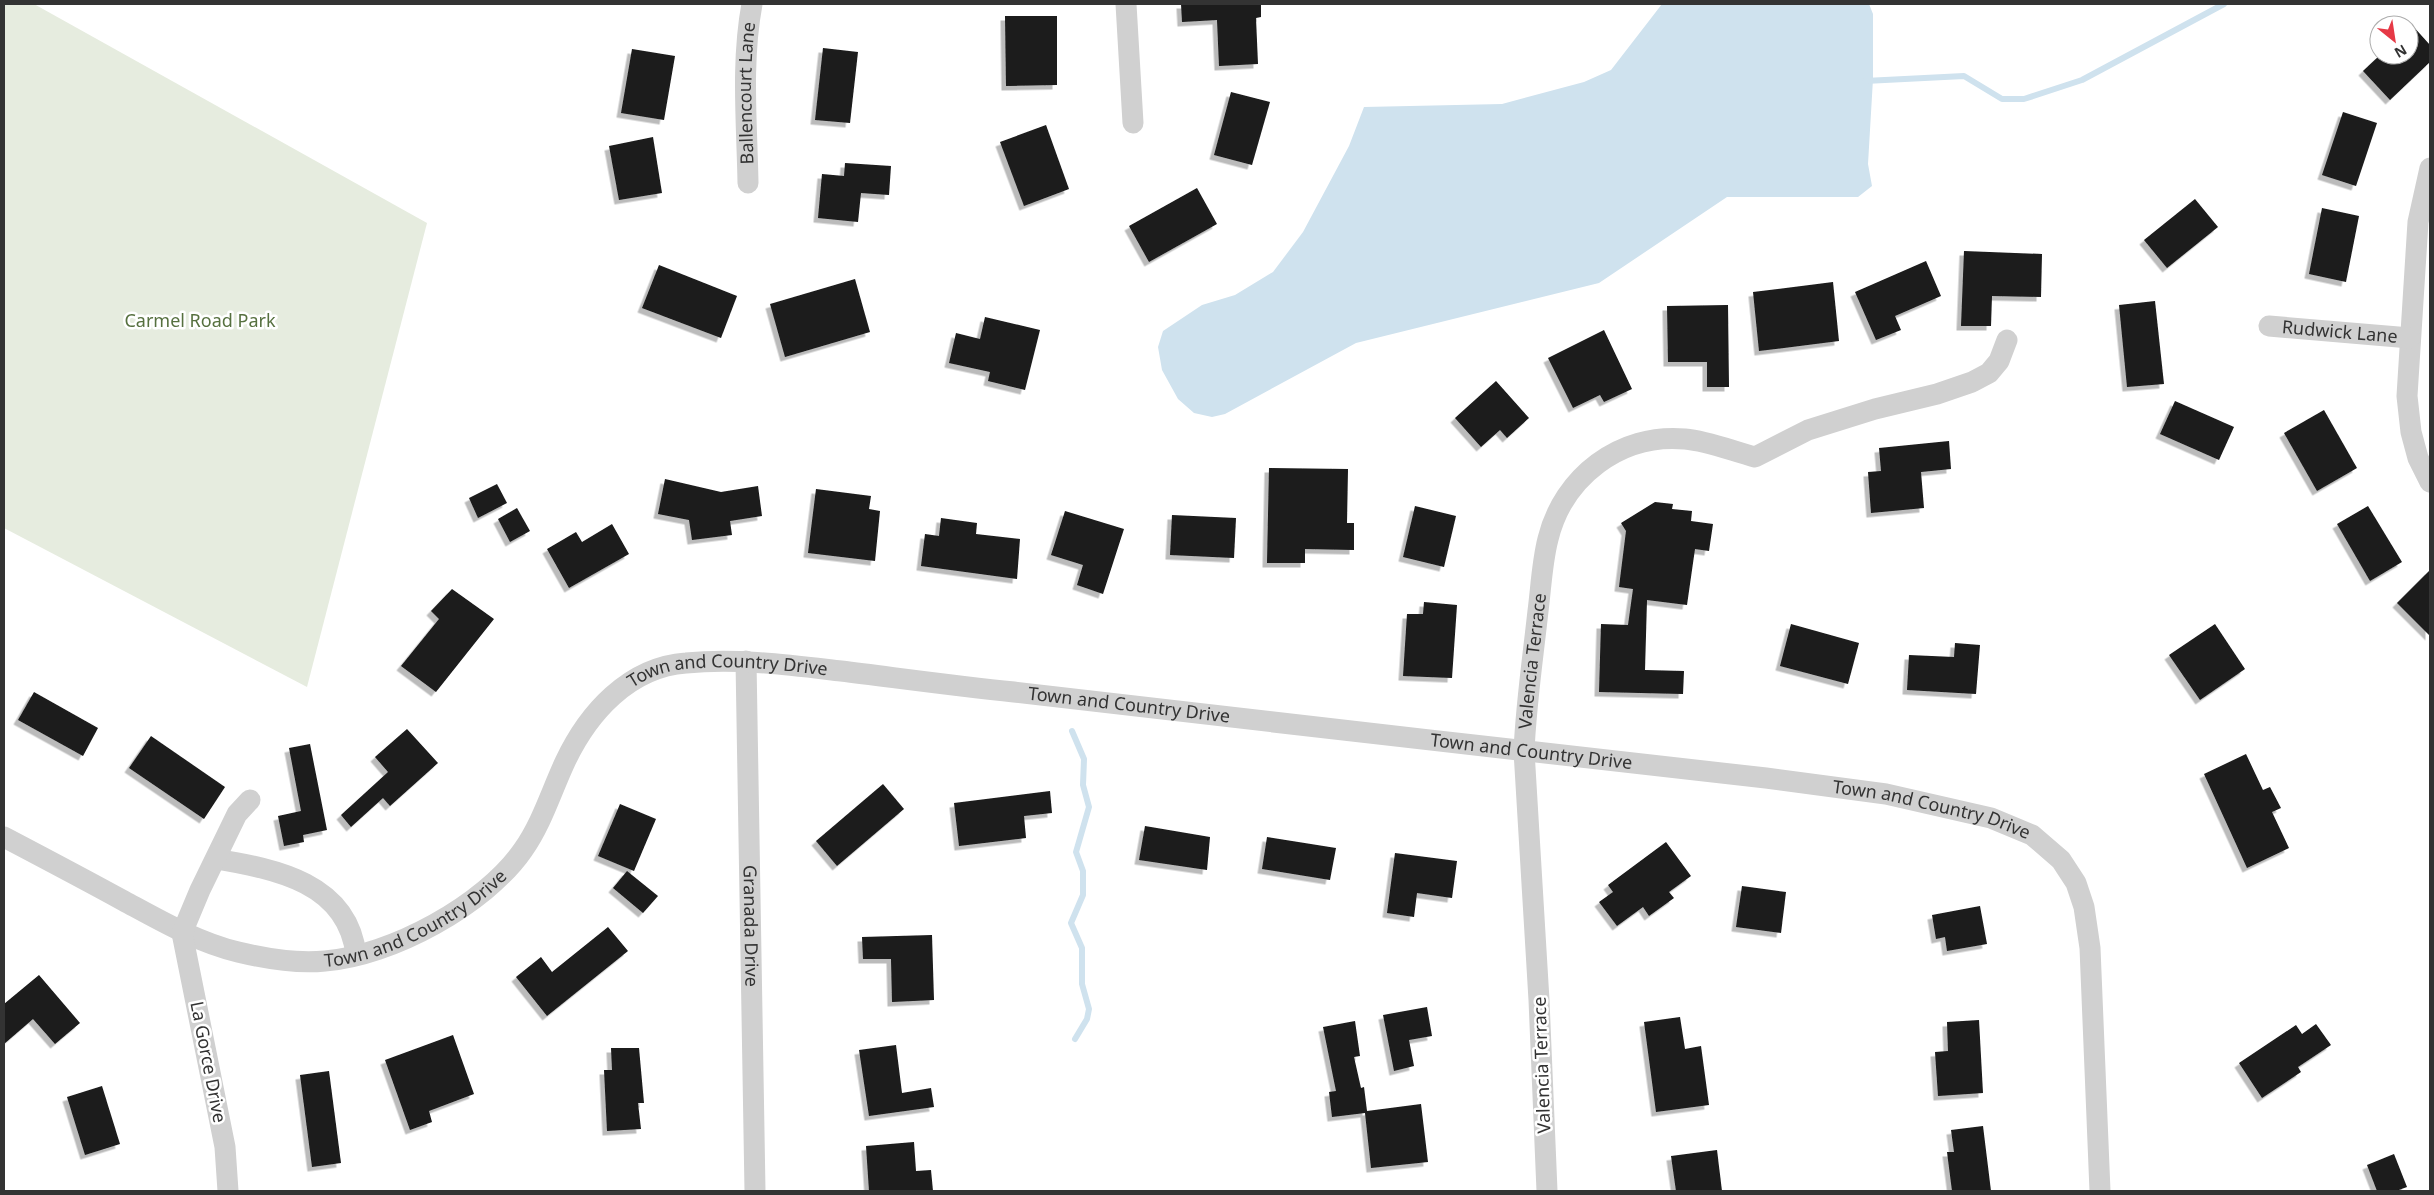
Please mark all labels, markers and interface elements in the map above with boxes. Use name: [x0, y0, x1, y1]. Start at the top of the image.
north arrow: [2369, 15, 2419, 65]
street label: Ballencourt Lane: [732, 20, 760, 165]
text: N: [2391, 41, 2410, 63]
park label: Carmel Road Park: [124, 308, 276, 332]
street label: Rudwick Lane: [2281, 314, 2399, 348]
street label: Valencia Terrace: [1512, 592, 1551, 730]
street label: Town and Country Drive: [622, 648, 829, 692]
street label: Town and Country Drive: [1027, 681, 1231, 728]
street label: Town and Country Drive: [1429, 727, 1634, 774]
street label: Town and Country Drive: [1831, 774, 2034, 844]
street label: Town and Country Drive: [323, 864, 511, 972]
street label: Granada Drive: [738, 865, 765, 987]
street label: Valencia Terrace: [1527, 996, 1555, 1134]
street label: La Gorce Drive: [185, 999, 233, 1125]

